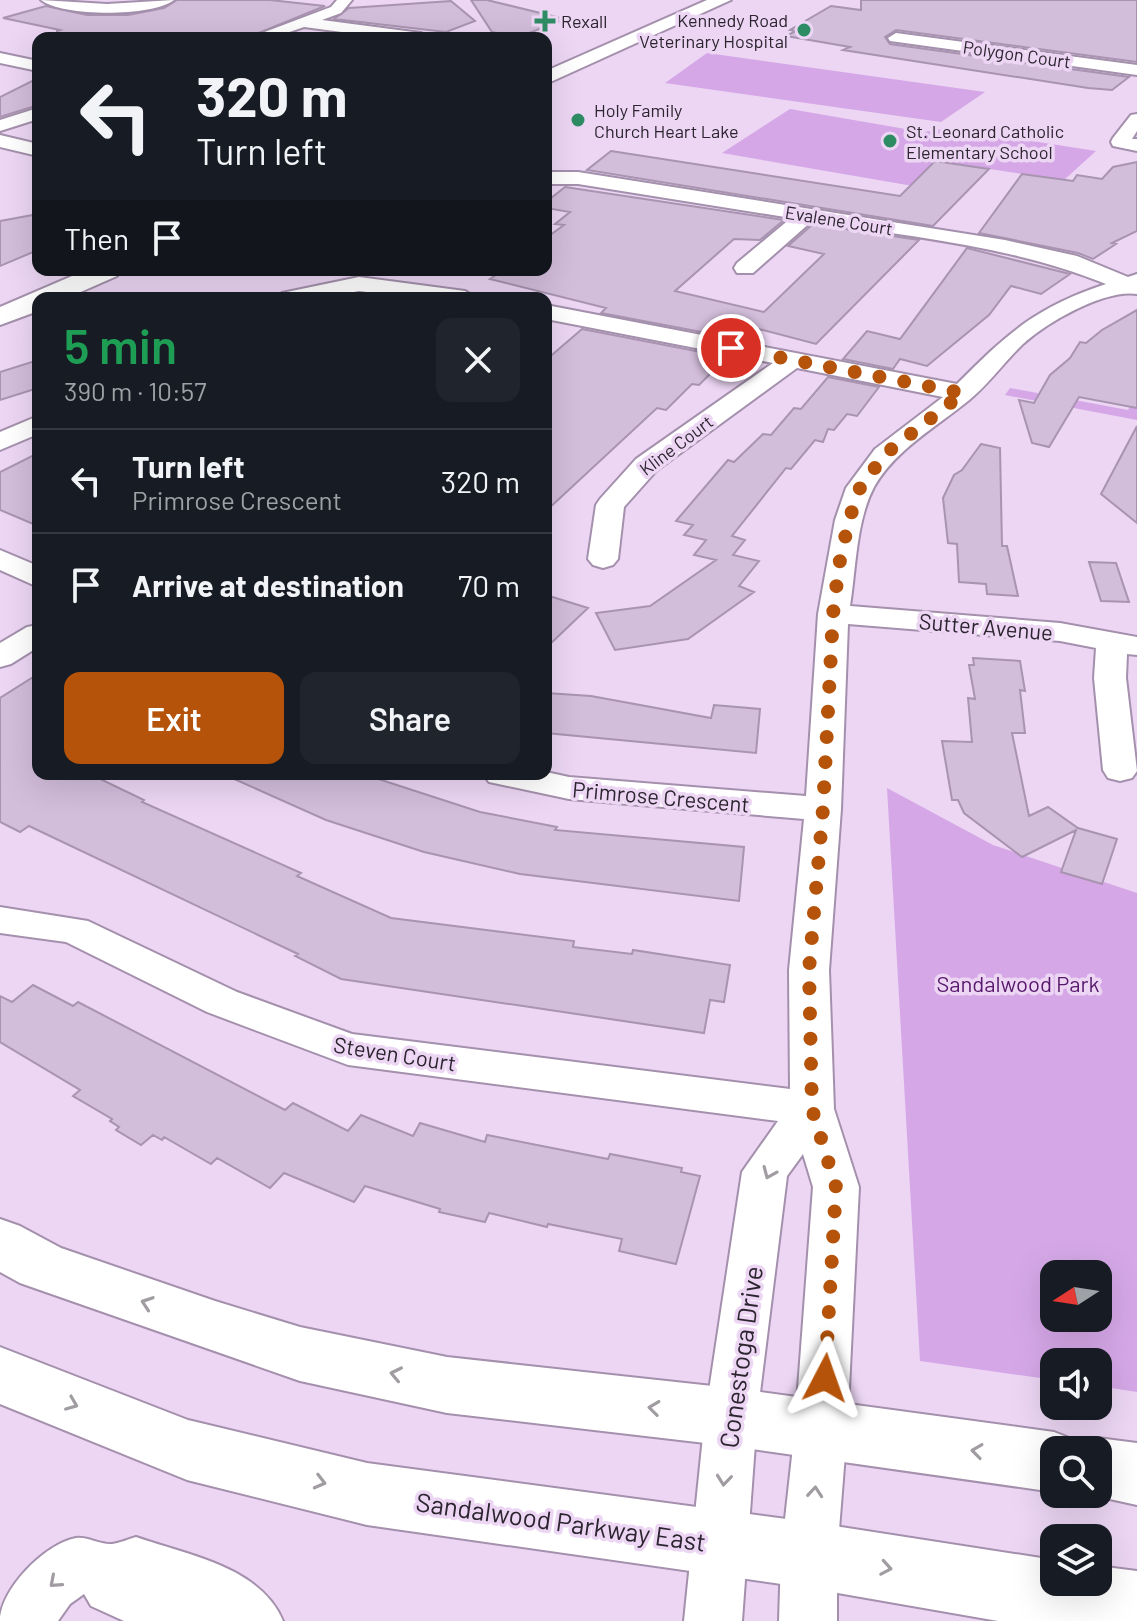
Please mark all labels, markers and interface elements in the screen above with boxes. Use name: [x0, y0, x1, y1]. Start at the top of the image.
place label: Kennedy Road Veterinary Hospital: [639, 9, 788, 52]
place label: Rexall: [561, 10, 607, 32]
marker: Rexall: [536, 12, 554, 30]
marker: Kennedy Road Veterinary Hospital: [795, 21, 813, 39]
street label: Polygon Court: [962, 36, 1072, 72]
text: 320 m: [196, 61, 347, 128]
icon: left: [64, 64, 168, 168]
place label: Holy Family Church Heart Lake: [594, 99, 739, 142]
marker: Holy Family Church Heart Lake: [569, 111, 587, 129]
place label: St. Leonard Catholic Elementary School: [906, 120, 1064, 163]
text: Turn left: [196, 129, 327, 172]
marker: St. Leonard Catholic Elementary School: [881, 132, 899, 150]
street label: Evalene Court: [784, 201, 894, 239]
icon: arrive: [145, 216, 189, 260]
text: Then: [64, 220, 129, 256]
pin: [697, 314, 765, 382]
text: 5 min: [64, 316, 177, 374]
button: close: [436, 318, 520, 402]
icon: arrive: [709, 326, 753, 370]
text: 390 m · 10:57: [64, 375, 206, 406]
street label: Kline Court: [635, 410, 717, 480]
text: Turn left: [132, 448, 245, 484]
icon: left: [64, 459, 108, 503]
text: 320 m: [441, 463, 520, 499]
text: Primrose Crescent: [132, 484, 342, 515]
icon: arrive: [64, 563, 108, 607]
text: Arrive at destination: [132, 567, 404, 603]
text: 70 m: [458, 567, 520, 603]
street label: Sutter Avenue: [918, 607, 1054, 645]
button: Exit: [64, 672, 284, 764]
button: Share: [300, 672, 520, 764]
street label: Primrose Crescent: [571, 775, 751, 817]
park label: Sandalwood Park: [936, 970, 1100, 996]
street label: Steven Court: [332, 1031, 458, 1075]
one-way arrow: [762, 1165, 779, 1179]
north arrow: [1040, 1260, 1112, 1332]
map controls: [1040, 1260, 1112, 1596]
street label: Conestoga Drive: [712, 1264, 768, 1450]
one-way arrow: [140, 1296, 154, 1312]
position arrow: [783, 1336, 867, 1420]
button: sound: [1040, 1348, 1112, 1420]
one-way arrow: [390, 1366, 404, 1383]
one-way arrow: [64, 1394, 78, 1411]
one-way arrow: [647, 1400, 660, 1417]
button: search: [1040, 1436, 1112, 1508]
one-way arrow: [970, 1443, 984, 1460]
one-way arrow: [312, 1473, 326, 1490]
one-way arrow: [716, 1474, 733, 1487]
street label: Sandalwood Parkway East: [414, 1485, 708, 1557]
one-way arrow: [807, 1485, 824, 1498]
button: layers: [1040, 1524, 1112, 1596]
one-way arrow: [879, 1559, 893, 1576]
one-way arrow: [50, 1572, 65, 1587]

